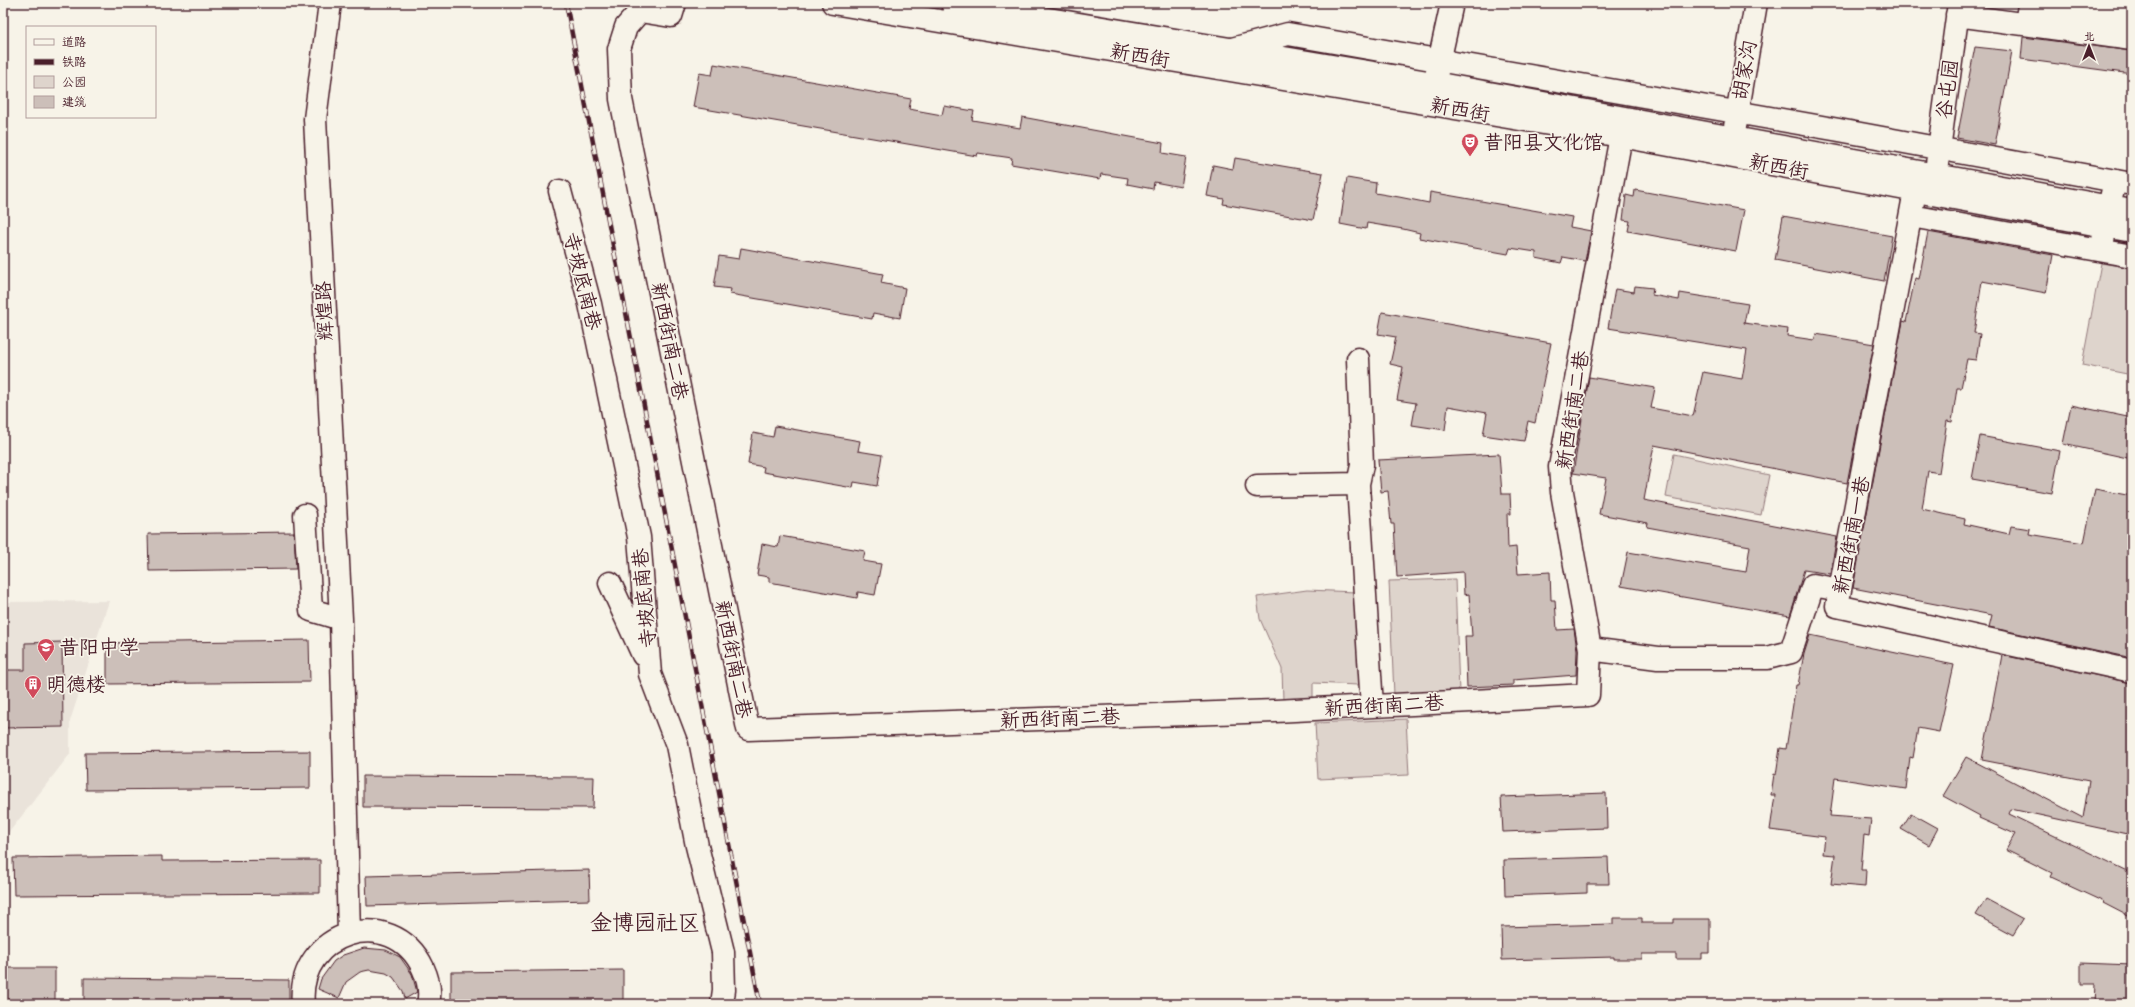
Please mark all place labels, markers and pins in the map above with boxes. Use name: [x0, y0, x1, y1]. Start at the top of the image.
place label: 昔阳县文化馆: [1483, 130, 1603, 155]
theatre icon: 昔阳县文化馆: [1460, 132, 1480, 157]
place label: 昔阳中学: [59, 635, 139, 660]
school or university icon: 昔阳中学: [36, 637, 56, 662]
place label: 明德楼: [46, 672, 106, 697]
building icon: 明德楼: [23, 674, 43, 699]

